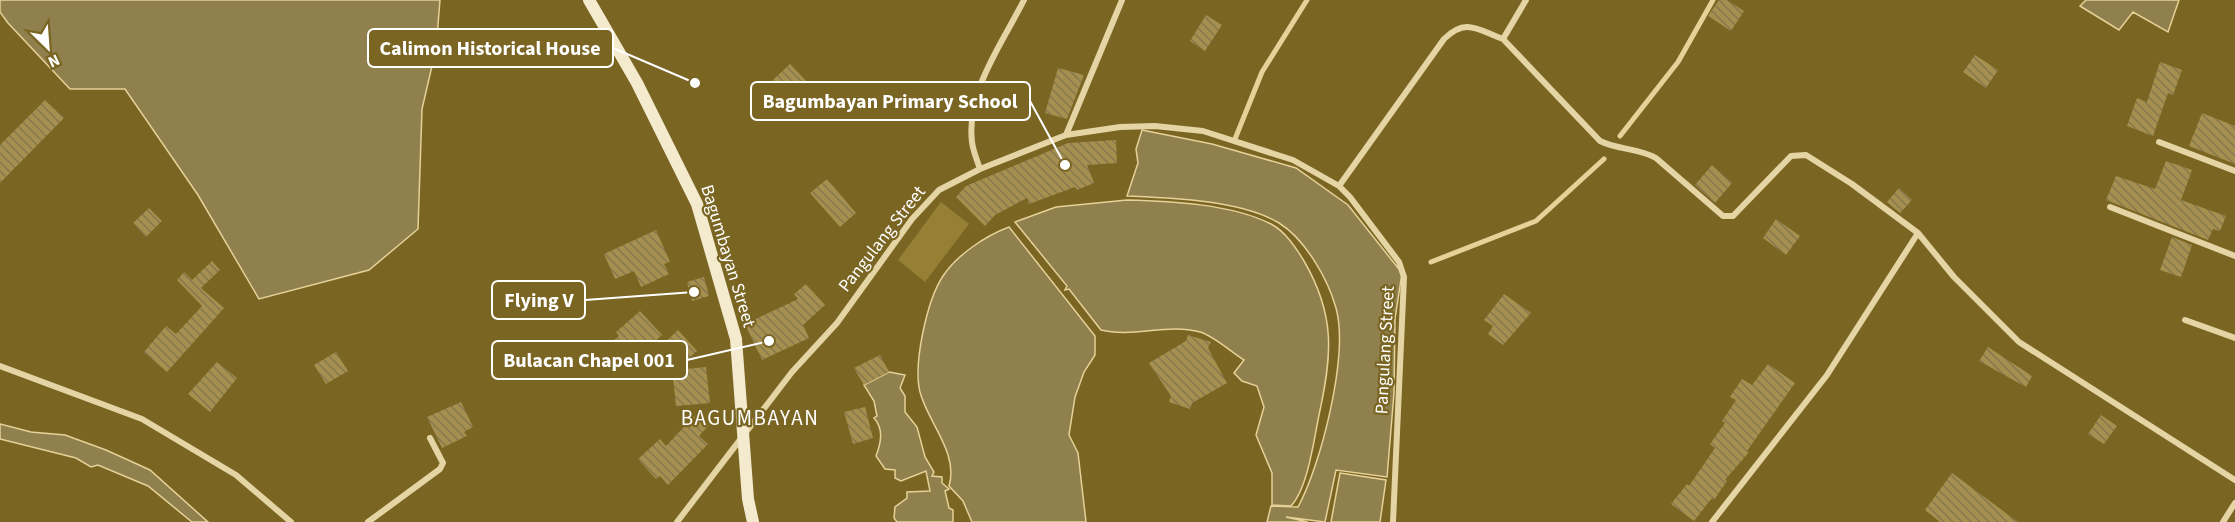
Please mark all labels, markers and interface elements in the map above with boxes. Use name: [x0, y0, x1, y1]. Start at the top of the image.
north arrow: [18, 18, 78, 78]
callout: Calimon Historical House: [368, 29, 613, 67]
text: Calimon Historical House: [379, 35, 601, 63]
text: N: [44, 48, 63, 73]
callout: Bagumbayan Primary School: [751, 82, 1030, 120]
text: Bagumbayan Primary School: [762, 88, 1018, 116]
street label: Pangulang Street: [833, 181, 931, 297]
street label: Bagumbayan Street: [694, 182, 762, 330]
callout: Flying V: [492, 281, 585, 319]
street label: Pangulang Street: [1369, 285, 1401, 415]
text: Flying V: [504, 287, 575, 315]
callout: Bulacan Chapel 001: [492, 341, 687, 379]
text: Bulacan Chapel 001: [503, 347, 675, 375]
district label: BAGUMBAYAN: [681, 403, 819, 433]

